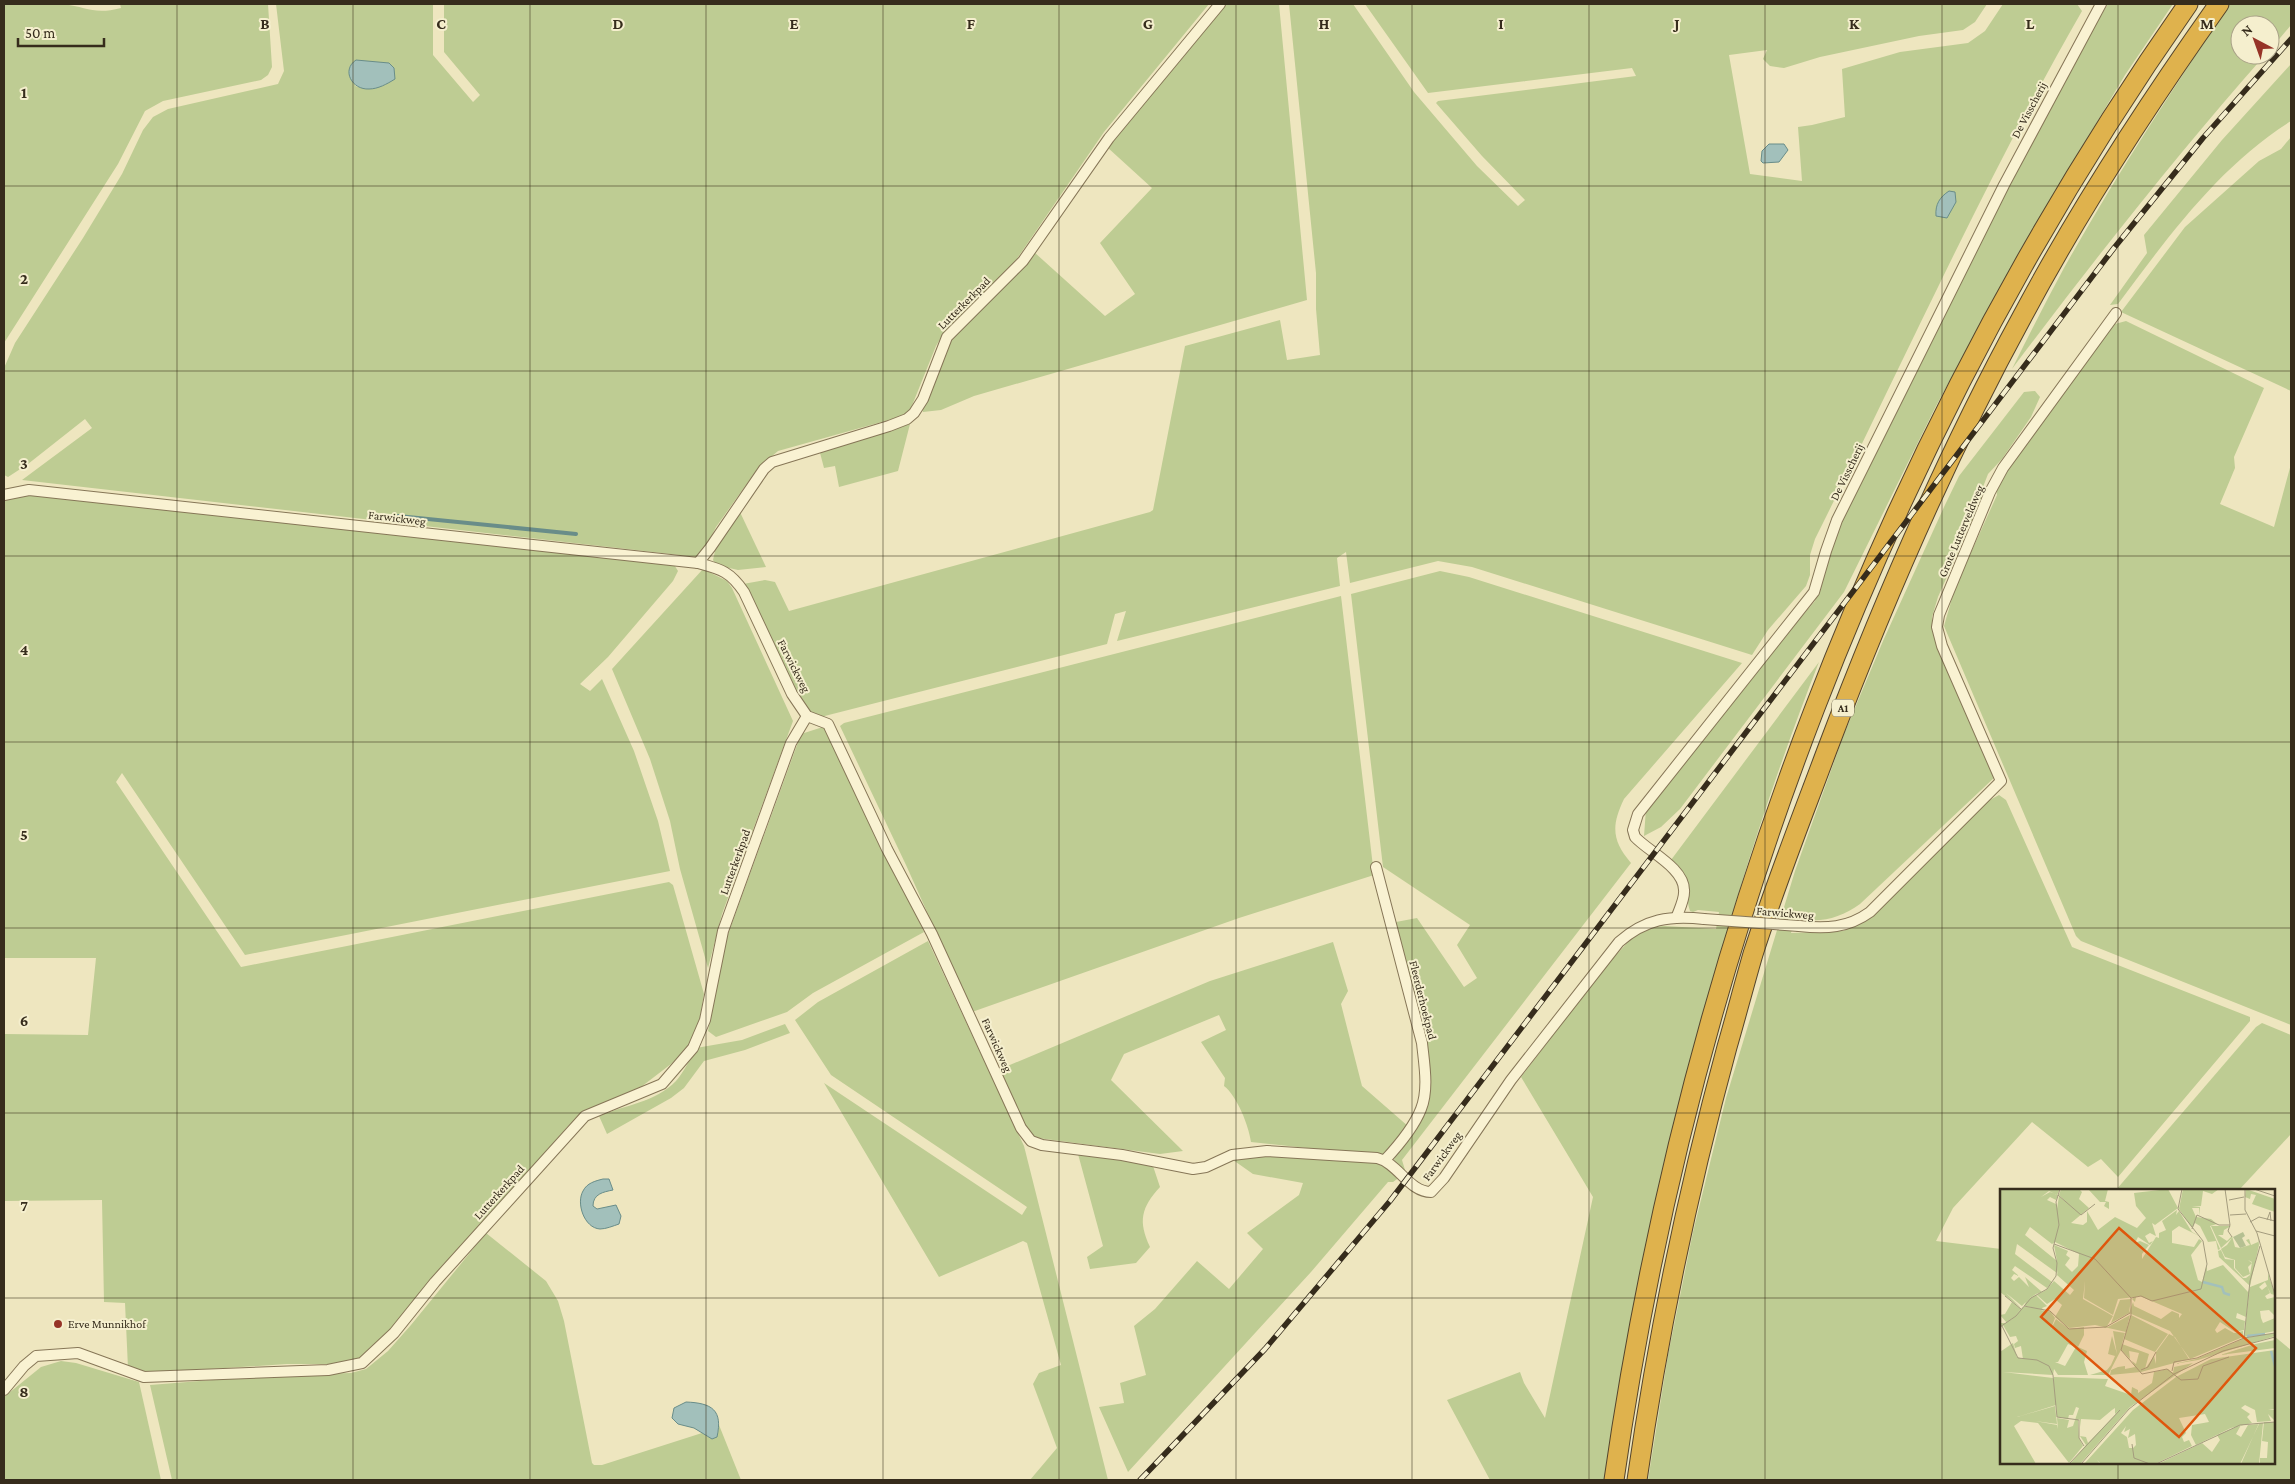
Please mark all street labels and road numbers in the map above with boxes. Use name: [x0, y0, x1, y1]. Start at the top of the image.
street label: De Visscherij: [2008, 79, 2050, 141]
street label: Lutterkerkpad: [935, 273, 994, 332]
street label: De Visscherij: [1827, 441, 1867, 503]
street label: Grote Lutterveldweg: [1935, 483, 1987, 579]
street label: Farwickweg: [367, 508, 427, 528]
street label: Farwickweg: [775, 637, 813, 695]
road number: A1: [1832, 700, 1854, 716]
street label: Lutterkerkpad: [717, 827, 754, 897]
street label: Farwickweg: [1756, 904, 1815, 923]
street label: Fleerderhoekpad: [1406, 959, 1440, 1042]
street label: Farwickweg: [979, 1016, 1015, 1074]
street label: Farwickweg: [1419, 1128, 1465, 1183]
street label: Lutterkerkpad: [471, 1161, 528, 1222]

